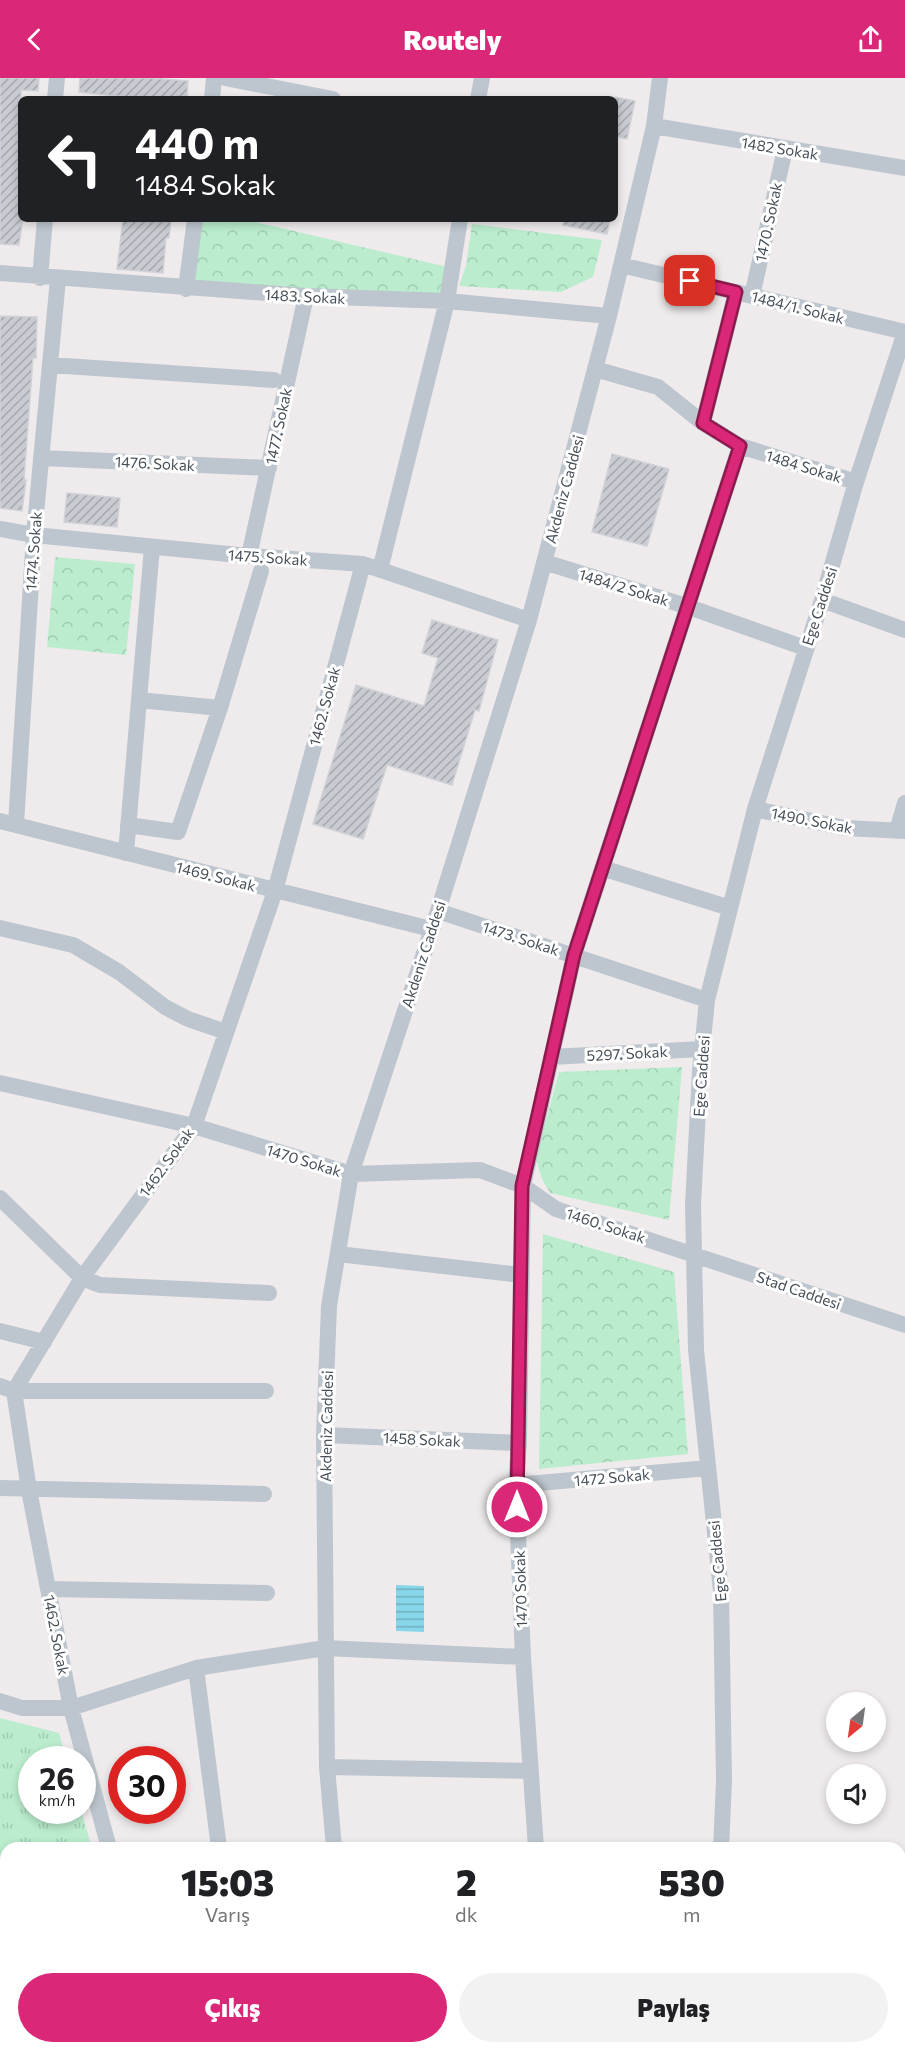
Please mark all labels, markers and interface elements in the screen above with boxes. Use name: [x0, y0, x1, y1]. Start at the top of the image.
icon: back: [18, 23, 51, 56]
text: Routely: [403, 23, 502, 56]
icon: share: [854, 23, 887, 56]
text: 440 m: [135, 116, 259, 168]
icon: left: [36, 120, 114, 198]
street label: 1482 Sokak: [740, 133, 820, 163]
text: 1484 Sokak: [135, 168, 276, 201]
street label: 1470. Sokak: [751, 181, 785, 263]
pin: [664, 255, 715, 306]
icon: arrive: [673, 264, 706, 297]
street label: 1483. Sokak: [264, 285, 346, 307]
street label: 1484/1. Sokak: [750, 287, 846, 327]
street label: 1477. Sokak: [261, 386, 295, 466]
street label: Akdeniz Caddesi: [541, 433, 587, 545]
street label: 1484 Sokak: [764, 446, 844, 486]
street label: 1476. Sokak: [115, 452, 195, 474]
street label: 1474. Sokak: [21, 511, 45, 591]
street label: 1475. Sokak: [228, 545, 308, 569]
street label: Ege Caddesi: [798, 564, 840, 648]
street label: 1484/2 Sokak: [577, 565, 671, 609]
street label: 1462. Sokak: [305, 665, 343, 747]
street label: 1490. Sokak: [770, 803, 854, 837]
street label: 1469. Sokak: [174, 857, 258, 895]
street label: Akdeniz Caddesi: [397, 898, 449, 1010]
street label: 1473. Sokak: [480, 917, 562, 959]
street label: Ege Caddesi: [689, 1035, 713, 1117]
street label: 5297. Sokak: [586, 1042, 668, 1064]
street label: 1462. Sokak: [135, 1124, 197, 1200]
street label: 1470 Sokak: [264, 1140, 344, 1180]
street label: 1460. Sokak: [564, 1204, 648, 1246]
street label: Stad Caddesi: [754, 1267, 844, 1313]
street label: Akdeniz Caddesi: [316, 1370, 336, 1482]
street label: 1458 Sokak: [383, 1428, 461, 1450]
street label: 1472 Sokak: [573, 1465, 651, 1489]
position arrow: [485, 1475, 549, 1539]
street label: Ege Caddesi: [704, 1520, 730, 1602]
street label: 1470 Sokak: [510, 1550, 530, 1628]
street label: 1462. Sokak: [40, 1593, 74, 1677]
north arrow: [826, 1692, 886, 1752]
map controls: [826, 1692, 886, 1824]
speed limit sign: 30: [108, 1746, 186, 1824]
text: 26: [39, 1759, 75, 1796]
button: sound: [826, 1764, 886, 1824]
text: km/h: [39, 1791, 75, 1809]
text: 15:03: [181, 1859, 274, 1903]
text: 2: [456, 1859, 477, 1903]
text: 530: [658, 1859, 725, 1903]
text: Varış: [205, 1902, 250, 1926]
text: dk: [455, 1902, 477, 1926]
text: m: [683, 1902, 700, 1926]
button: Çıkış: [18, 1973, 447, 2042]
button: Paylaş: [459, 1973, 888, 2042]

